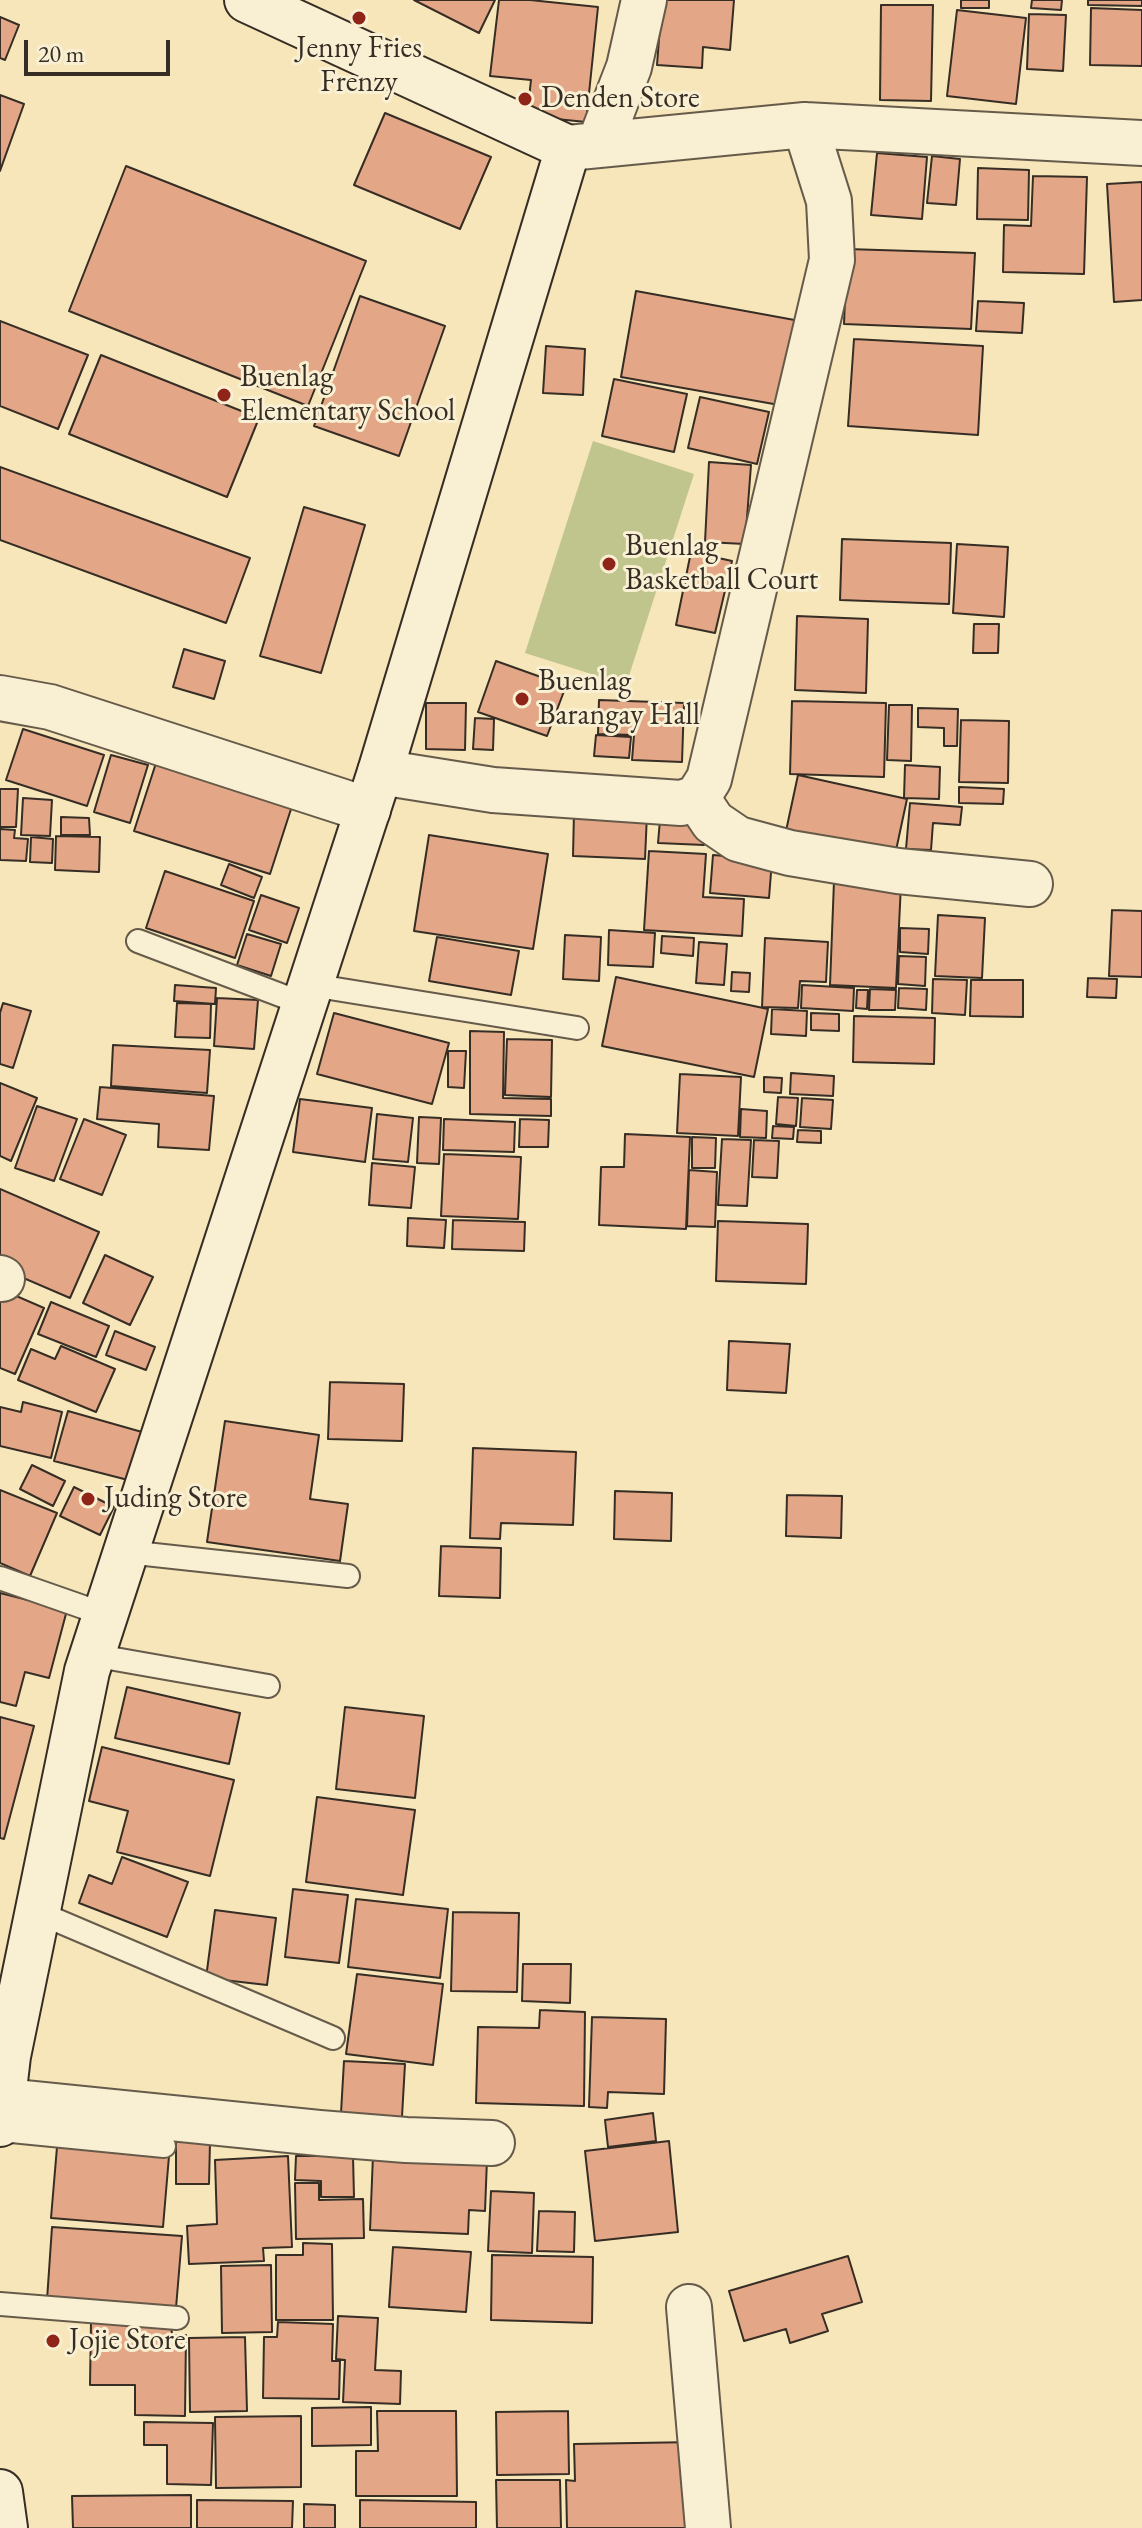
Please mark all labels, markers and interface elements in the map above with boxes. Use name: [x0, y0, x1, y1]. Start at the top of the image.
marker: Jenny Fries Frenzy: [350, 9, 368, 27]
scale bar: [28, 24, 174, 74]
place label: Jenny Fries Frenzy: [296, 31, 422, 102]
text: 20 m: [38, 38, 85, 69]
place label: Denden Store: [541, 81, 700, 117]
marker: Denden Store: [516, 90, 534, 108]
place label: Buenlag Elementary School: [240, 360, 455, 430]
marker: Buenlag Elementary School: [215, 386, 233, 404]
place label: Buenlag Basketball Court: [625, 529, 818, 600]
marker: Buenlag Basketball Court: [600, 555, 618, 573]
place label: Buenlag Barangay Hall: [538, 664, 700, 734]
marker: Buenlag Barangay Hall: [513, 690, 531, 708]
place label: Juding Store: [104, 1481, 247, 1517]
marker: Juding Store: [79, 1490, 97, 1508]
place label: Jojie Store: [69, 2323, 186, 2359]
marker: Jojie Store: [44, 2332, 62, 2350]

